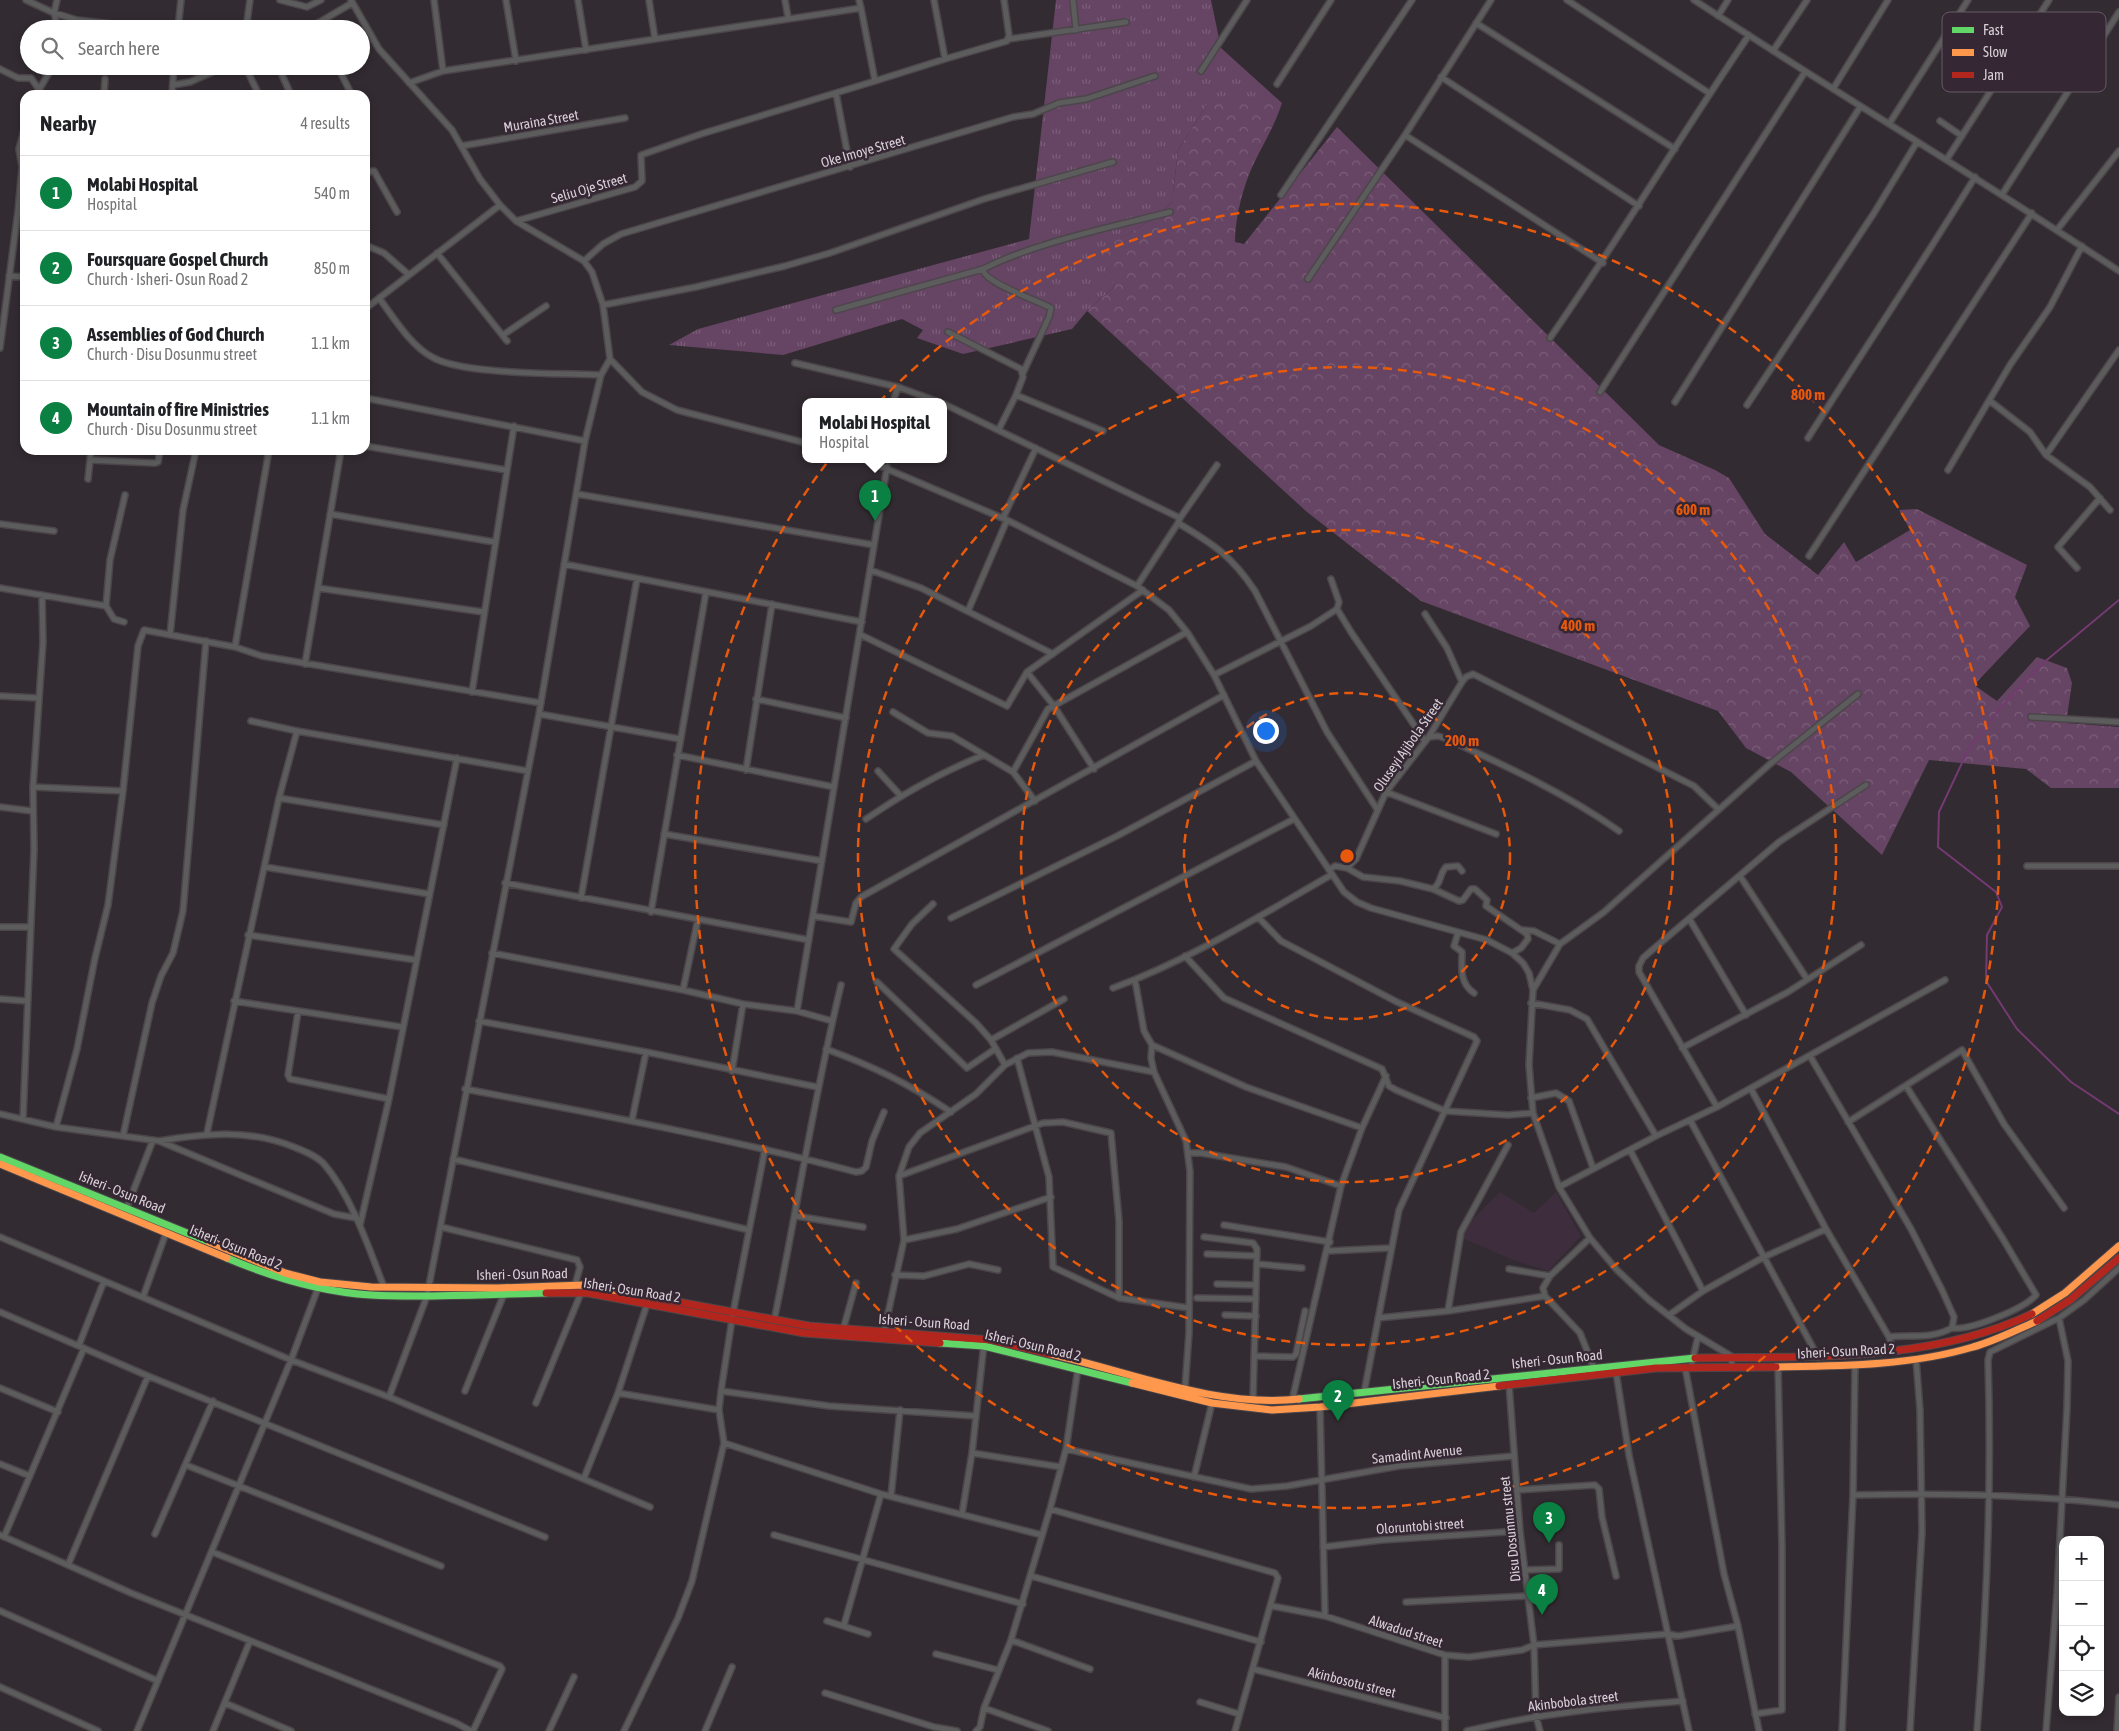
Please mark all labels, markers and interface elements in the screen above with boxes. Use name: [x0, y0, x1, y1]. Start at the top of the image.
legend: [1942, 12, 2106, 92]
search box: [20, 20, 370, 75]
text: Fast: [1983, 22, 2004, 38]
icon: search: [38, 34, 66, 62]
text: Search here: [78, 37, 160, 59]
text: Slow: [1983, 44, 2008, 60]
text: Jam: [1983, 67, 2004, 83]
street label: Muraina Street: [502, 107, 580, 135]
text: Nearby: [40, 111, 96, 135]
text: 4 results: [300, 114, 350, 132]
street label: Oke Imoye Street: [819, 131, 907, 171]
street label: Seliu Oje Street: [549, 170, 629, 206]
text: Molabi Hospital: [87, 173, 198, 195]
text: 1: [52, 184, 60, 202]
text: 540 m: [314, 184, 350, 202]
text: Hospital: [87, 195, 137, 213]
text: Foursquare Gospel Church: [87, 248, 268, 270]
text: 2: [52, 259, 60, 277]
text: 850 m: [314, 259, 350, 277]
text: Church · Isheri- Osun Road 2: [87, 270, 248, 288]
text: Assemblies of God Church: [87, 323, 265, 345]
text: 3: [52, 334, 60, 352]
text: 1.1 km: [311, 334, 350, 352]
text: Church · Disu Dosunmu street: [87, 345, 257, 363]
text: 800 m: [1791, 386, 1825, 403]
text: Mountain of fire Ministries: [87, 398, 269, 420]
popup: [802, 398, 947, 463]
text: 4: [52, 409, 60, 427]
text: 1.1 km: [311, 409, 350, 427]
text: Molabi Hospital: [819, 411, 930, 433]
text: Church · Disu Dosunmu street: [87, 420, 257, 438]
text: Hospital: [819, 433, 869, 451]
pin: 1: [859, 480, 891, 521]
text: 600 m: [1676, 501, 1710, 518]
text: 400 m: [1560, 617, 1595, 634]
street label: Oluseyi Ajibola Street: [1370, 695, 1446, 795]
your location: [1253, 718, 1279, 744]
text: 200 m: [1445, 732, 1479, 749]
centre of rings: [1338, 847, 1356, 865]
street label: Isheri - Osun Road: [77, 1167, 167, 1217]
street label: Isheri- Osun Road 2: [187, 1221, 285, 1273]
street label: Isheri - Osun Road: [476, 1265, 568, 1283]
street label: Isheri- Osun Road 2: [582, 1274, 682, 1306]
street label: Isheri - Osun Road: [878, 1311, 970, 1333]
street label: Isheri- Osun Road 2: [983, 1326, 1083, 1364]
street label: Isheri- Osun Road 2: [1797, 1340, 1895, 1362]
street label: Isheri - Osun Road: [1511, 1346, 1603, 1372]
street label: Isheri- Osun Road 2: [1391, 1366, 1491, 1392]
pin: 2: [1322, 1380, 1354, 1421]
street label: Samadint Avenue: [1371, 1441, 1463, 1467]
street label: Disu Dosunmu street: [1496, 1475, 1524, 1583]
pin: 3: [1533, 1502, 1565, 1543]
street label: Oloruntobi street: [1376, 1515, 1464, 1537]
map controls: [2059, 1536, 2104, 1716]
button: +: [2059, 1536, 2104, 1581]
pin: 4: [1526, 1574, 1558, 1615]
button: −: [2059, 1581, 2104, 1626]
street label: Alwadud street: [1367, 1612, 1445, 1650]
button: locate: [2059, 1626, 2104, 1671]
street label: Akinbosotu street: [1306, 1663, 1398, 1701]
button: layers: [2059, 1671, 2104, 1716]
street label: Akinbobola street: [1527, 1688, 1619, 1714]

